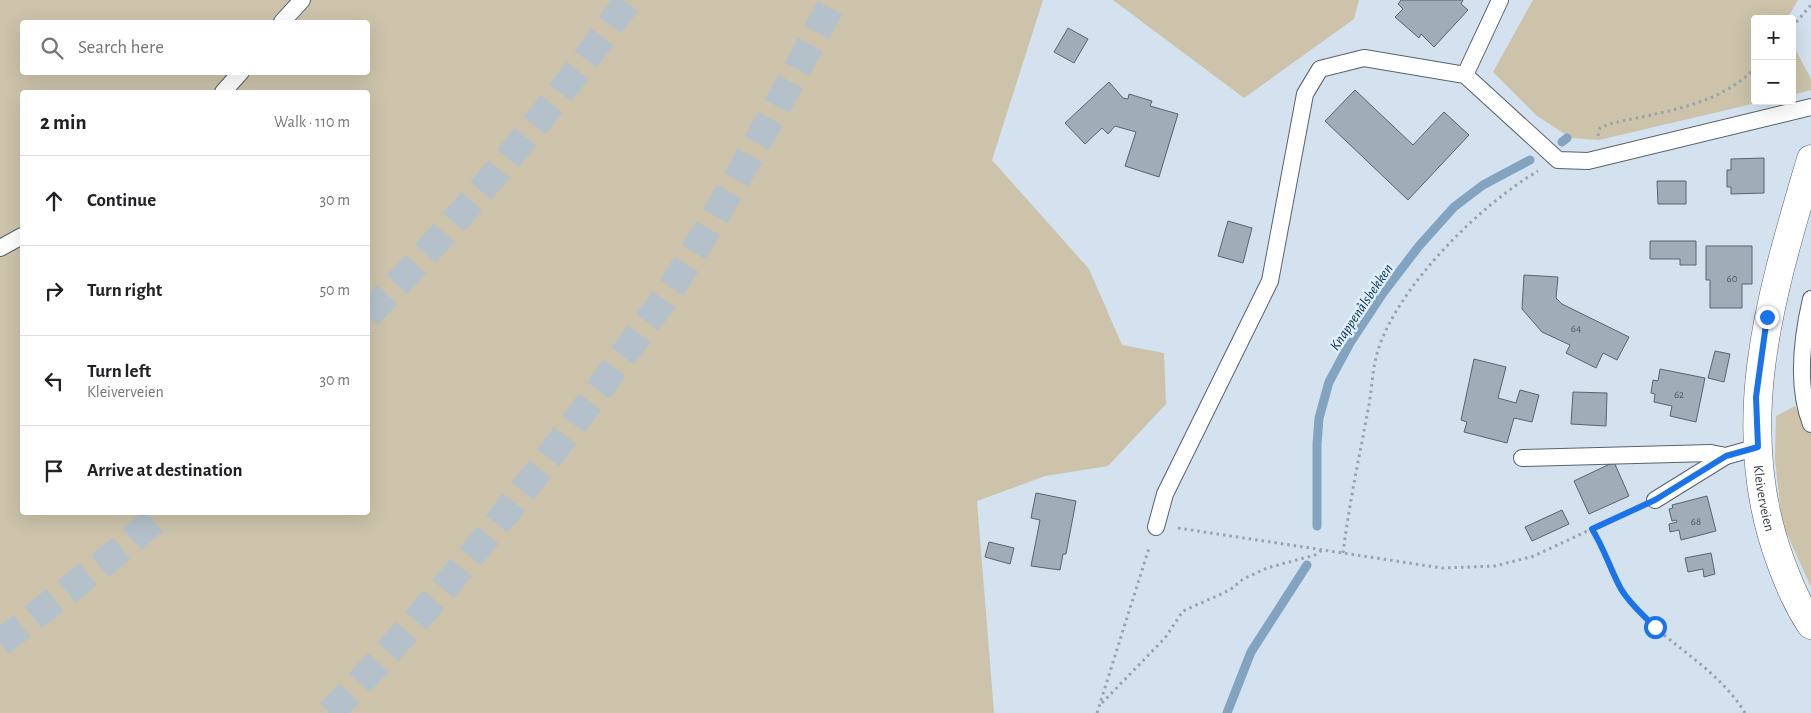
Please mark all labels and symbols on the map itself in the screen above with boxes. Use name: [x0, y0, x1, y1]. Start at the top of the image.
water label: Knappenålsbekken: [1327, 261, 1396, 353]
house number: 60: [1727, 273, 1738, 284]
route end: [1756, 306, 1779, 329]
house number: 64: [1571, 323, 1581, 334]
house number: 62: [1674, 389, 1684, 400]
street label: Kleiverveien: [1751, 464, 1777, 533]
house number: 68: [1691, 516, 1701, 527]
route start: [1644, 616, 1667, 639]

